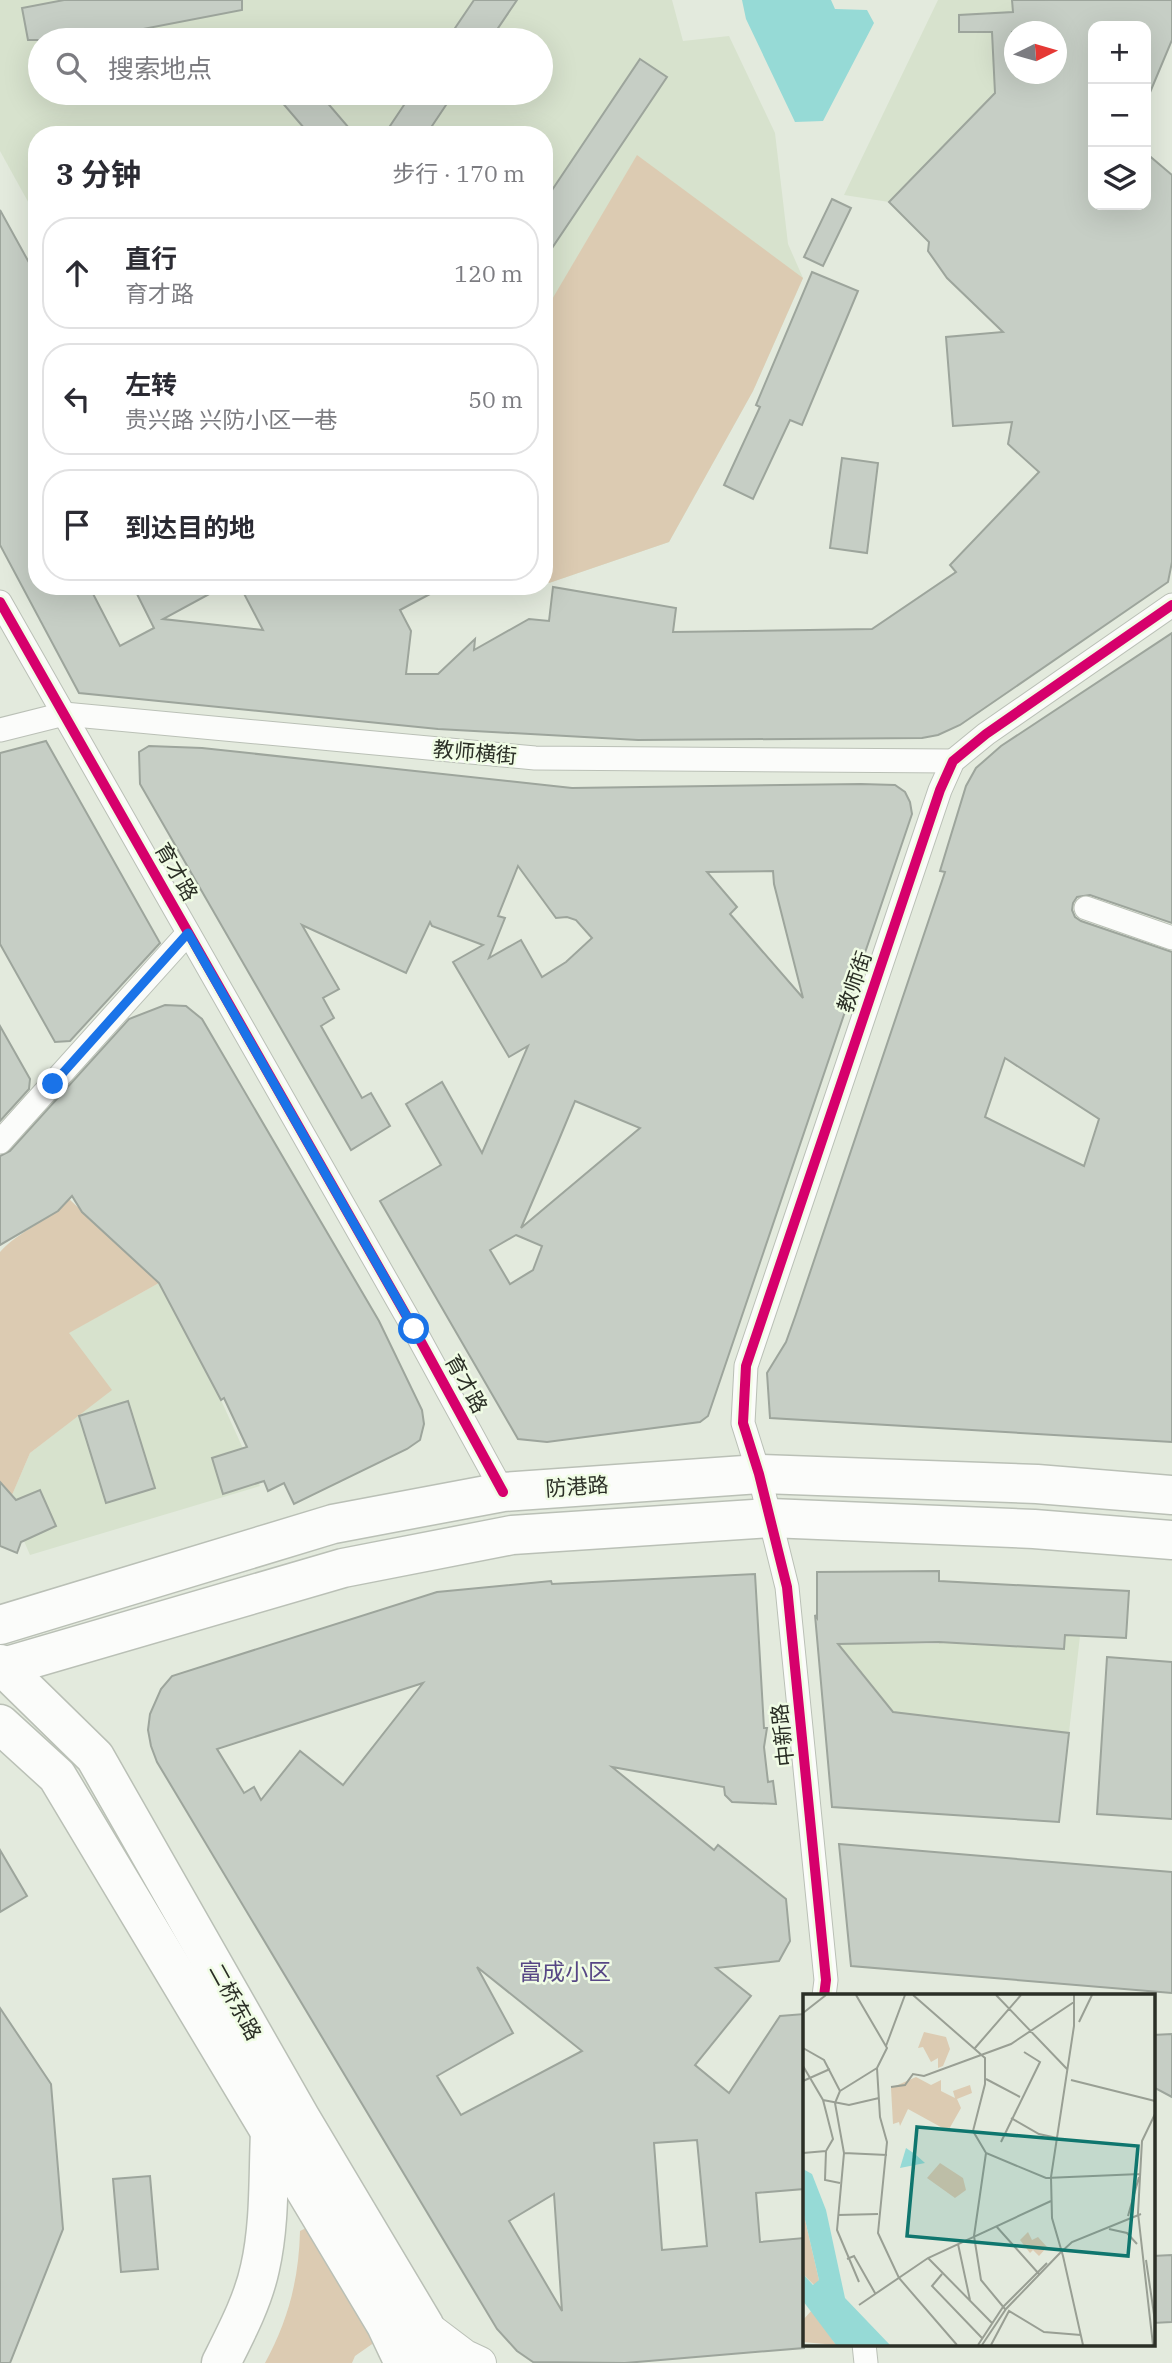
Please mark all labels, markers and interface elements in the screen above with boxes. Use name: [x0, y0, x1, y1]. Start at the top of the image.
north arrow: [1004, 21, 1067, 84]
map controls: [1088, 21, 1151, 210]
button: +: [1088, 21, 1151, 84]
search box: [28, 28, 553, 105]
icon: search: [52, 48, 90, 86]
text: 搜索地点: [108, 51, 212, 85]
button: −: [1088, 84, 1151, 147]
button: layers: [1088, 147, 1151, 210]
text: 3 分钟: [56, 154, 141, 193]
text: 步行 · 170 m: [392, 158, 525, 188]
text: 直行: [125, 241, 177, 275]
icon: ahead: [58, 254, 96, 292]
text: 120 m: [454, 258, 523, 288]
text: 育才路: [125, 278, 194, 308]
text: 左转: [125, 367, 177, 401]
icon: left: [58, 380, 96, 418]
text: 50 m: [468, 384, 523, 414]
text: 贵兴路 兴防小区一巷: [125, 404, 337, 434]
icon: arrive: [58, 506, 96, 544]
text: 到达目的地: [125, 510, 255, 544]
street label: 教师横街: [432, 734, 518, 770]
street label: 育才路: [149, 837, 205, 906]
street label: 教师街: [831, 947, 878, 1016]
route end: [37, 1068, 68, 1099]
route start: [398, 1313, 429, 1344]
street label: 育才路: [439, 1349, 494, 1418]
street label: 防港路: [545, 1470, 609, 1502]
street label: 中新路: [765, 1702, 799, 1768]
district label: 富成小区: [519, 1956, 611, 1986]
street label: 二桥东路: [203, 1958, 268, 2045]
inset map: [803, 1994, 1154, 2346]

